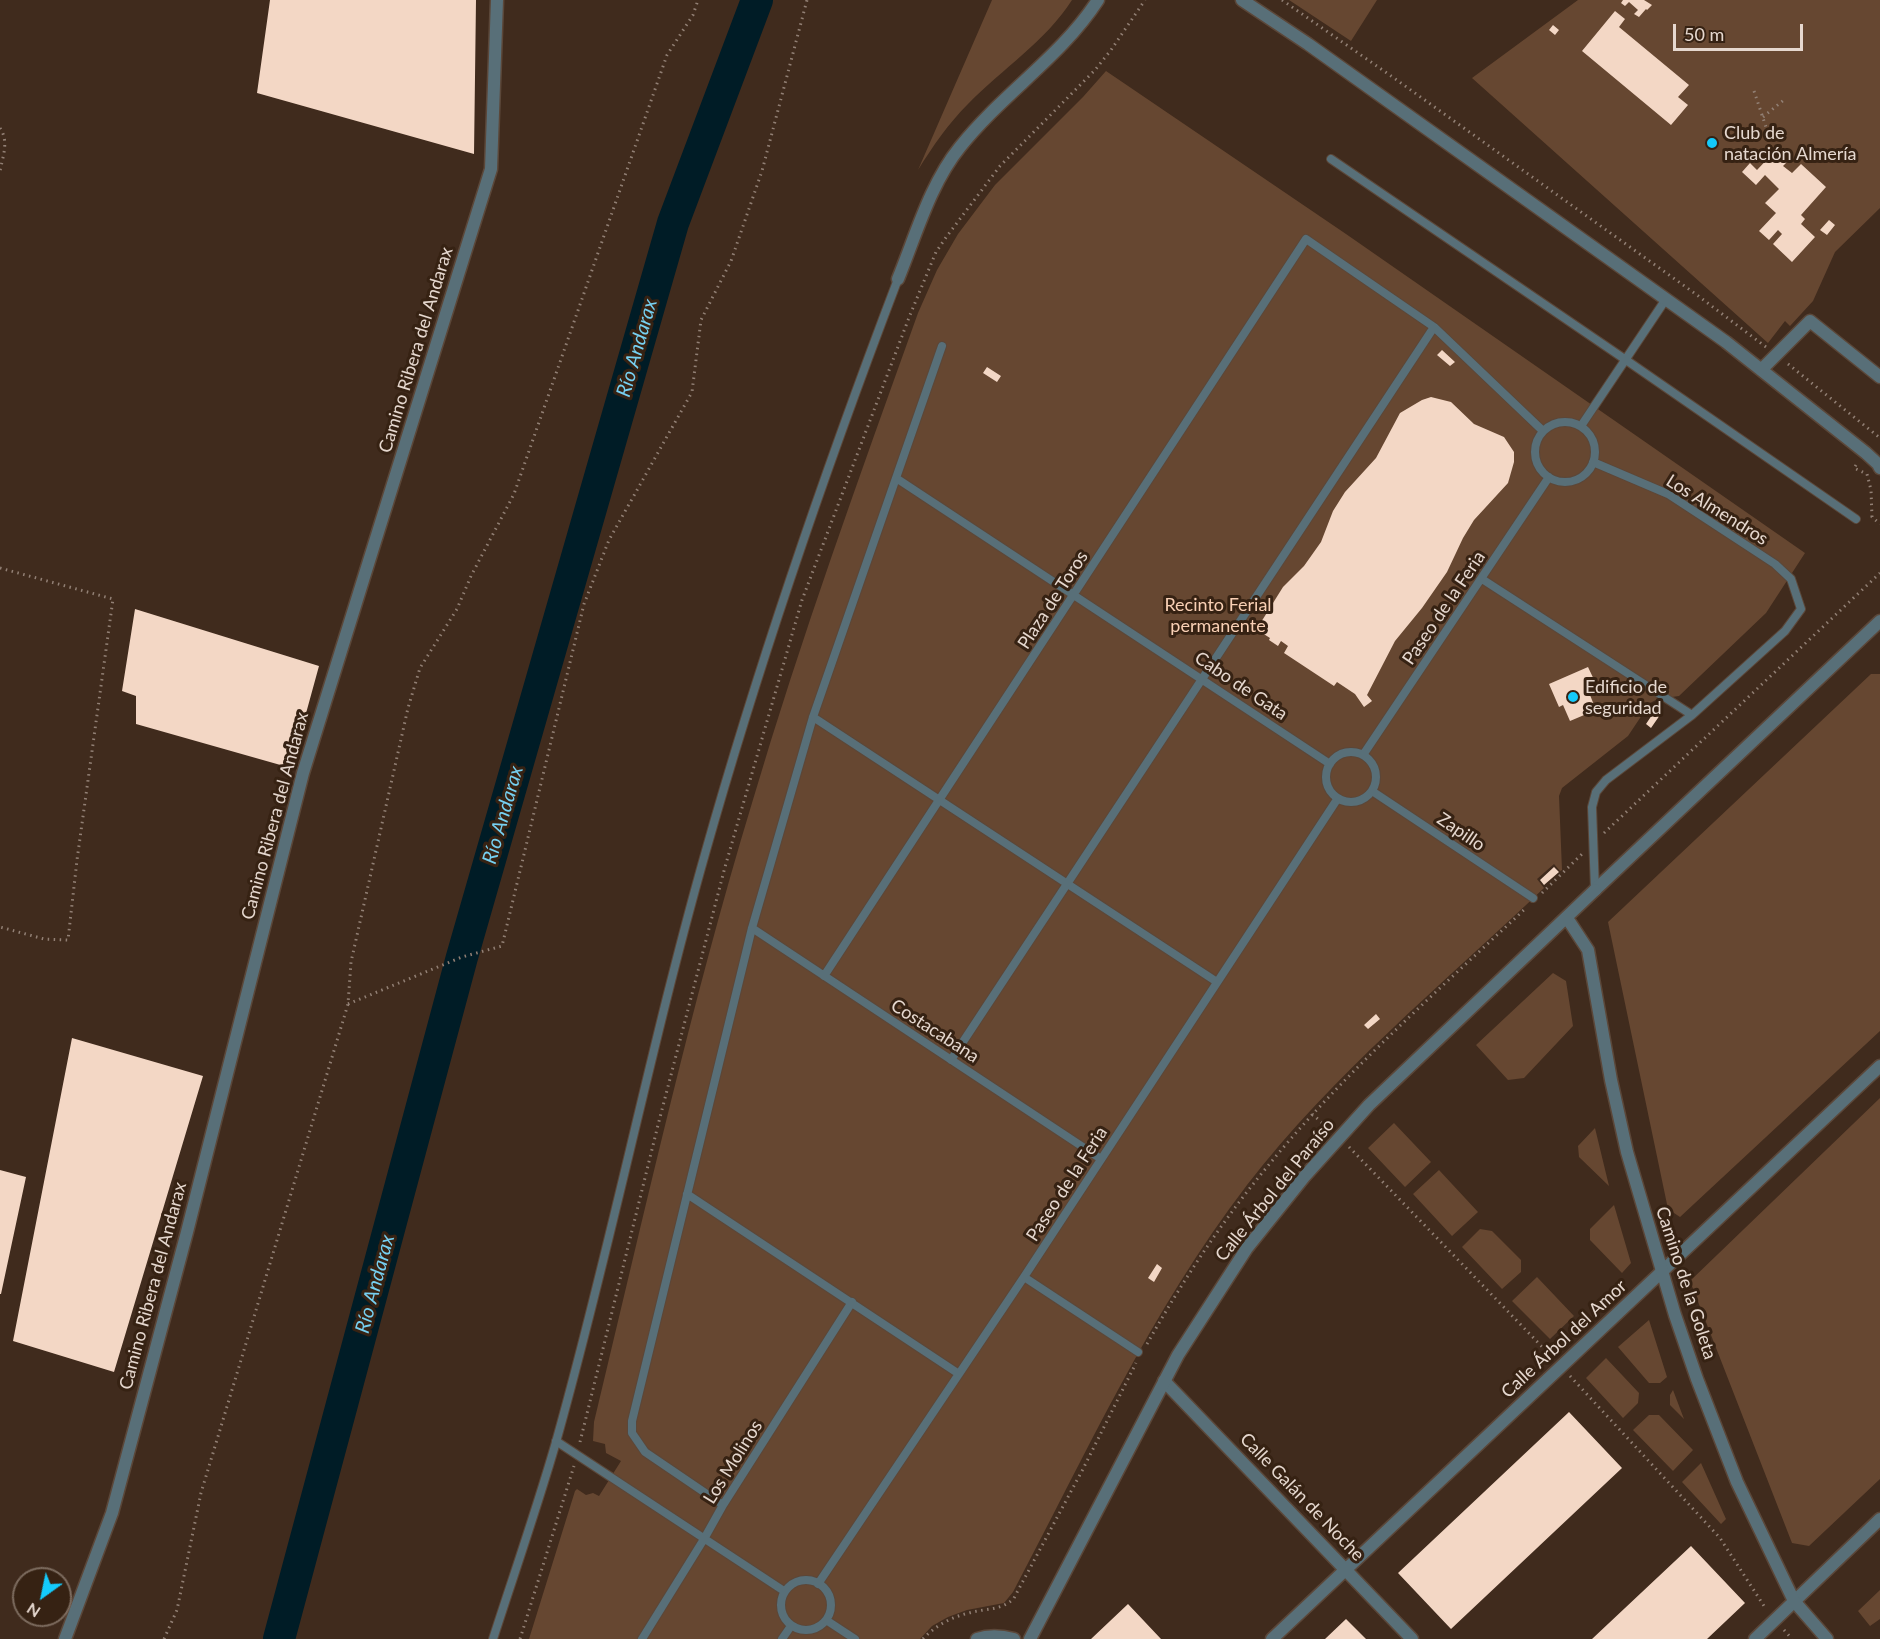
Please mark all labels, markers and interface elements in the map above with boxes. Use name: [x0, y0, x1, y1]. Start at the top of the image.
scale bar: [1676, 12, 1806, 50]
text: 50 m: [1684, 23, 1724, 45]
place label: Club de natación Almería: [1724, 122, 1857, 164]
marker: Club de natación Almería: [1705, 136, 1719, 150]
street label: Camino Ribera del Andarax: [374, 245, 458, 455]
water label: Río Andarax: [612, 296, 662, 400]
street label: Los Almendros: [1662, 470, 1772, 550]
street label: Plaza de Toros: [1013, 547, 1093, 653]
street label: Paseo de la Feria: [1398, 547, 1490, 669]
park label: Recinto Ferial permanente: [1164, 594, 1272, 636]
street label: Cabo de Gata: [1190, 647, 1292, 725]
place label: Edificio de seguridad: [1585, 676, 1667, 718]
marker: Edificio de seguridad: [1566, 690, 1580, 704]
street label: Camino Ribera del Andarax: [237, 710, 313, 922]
water label: Río Andarax: [478, 763, 528, 867]
street label: Zapillo: [1433, 808, 1489, 856]
street label: Costacabana: [887, 994, 983, 1068]
street label: Calle Árbol del Paraíso: [1211, 1114, 1339, 1266]
street label: Paseo de la Feria: [1022, 1123, 1112, 1245]
street label: Camino Ribera del Andarax: [115, 1180, 191, 1392]
street label: Camino de la Goleta: [1651, 1204, 1721, 1362]
water label: Río Andarax: [350, 1232, 400, 1336]
street label: Calle Árbol del Amor: [1497, 1275, 1631, 1403]
street label: Los Molinos: [699, 1416, 767, 1508]
street label: Calle Galán de Noche: [1235, 1429, 1369, 1565]
north arrow: [12, 1567, 72, 1627]
text: N: [23, 1600, 43, 1622]

